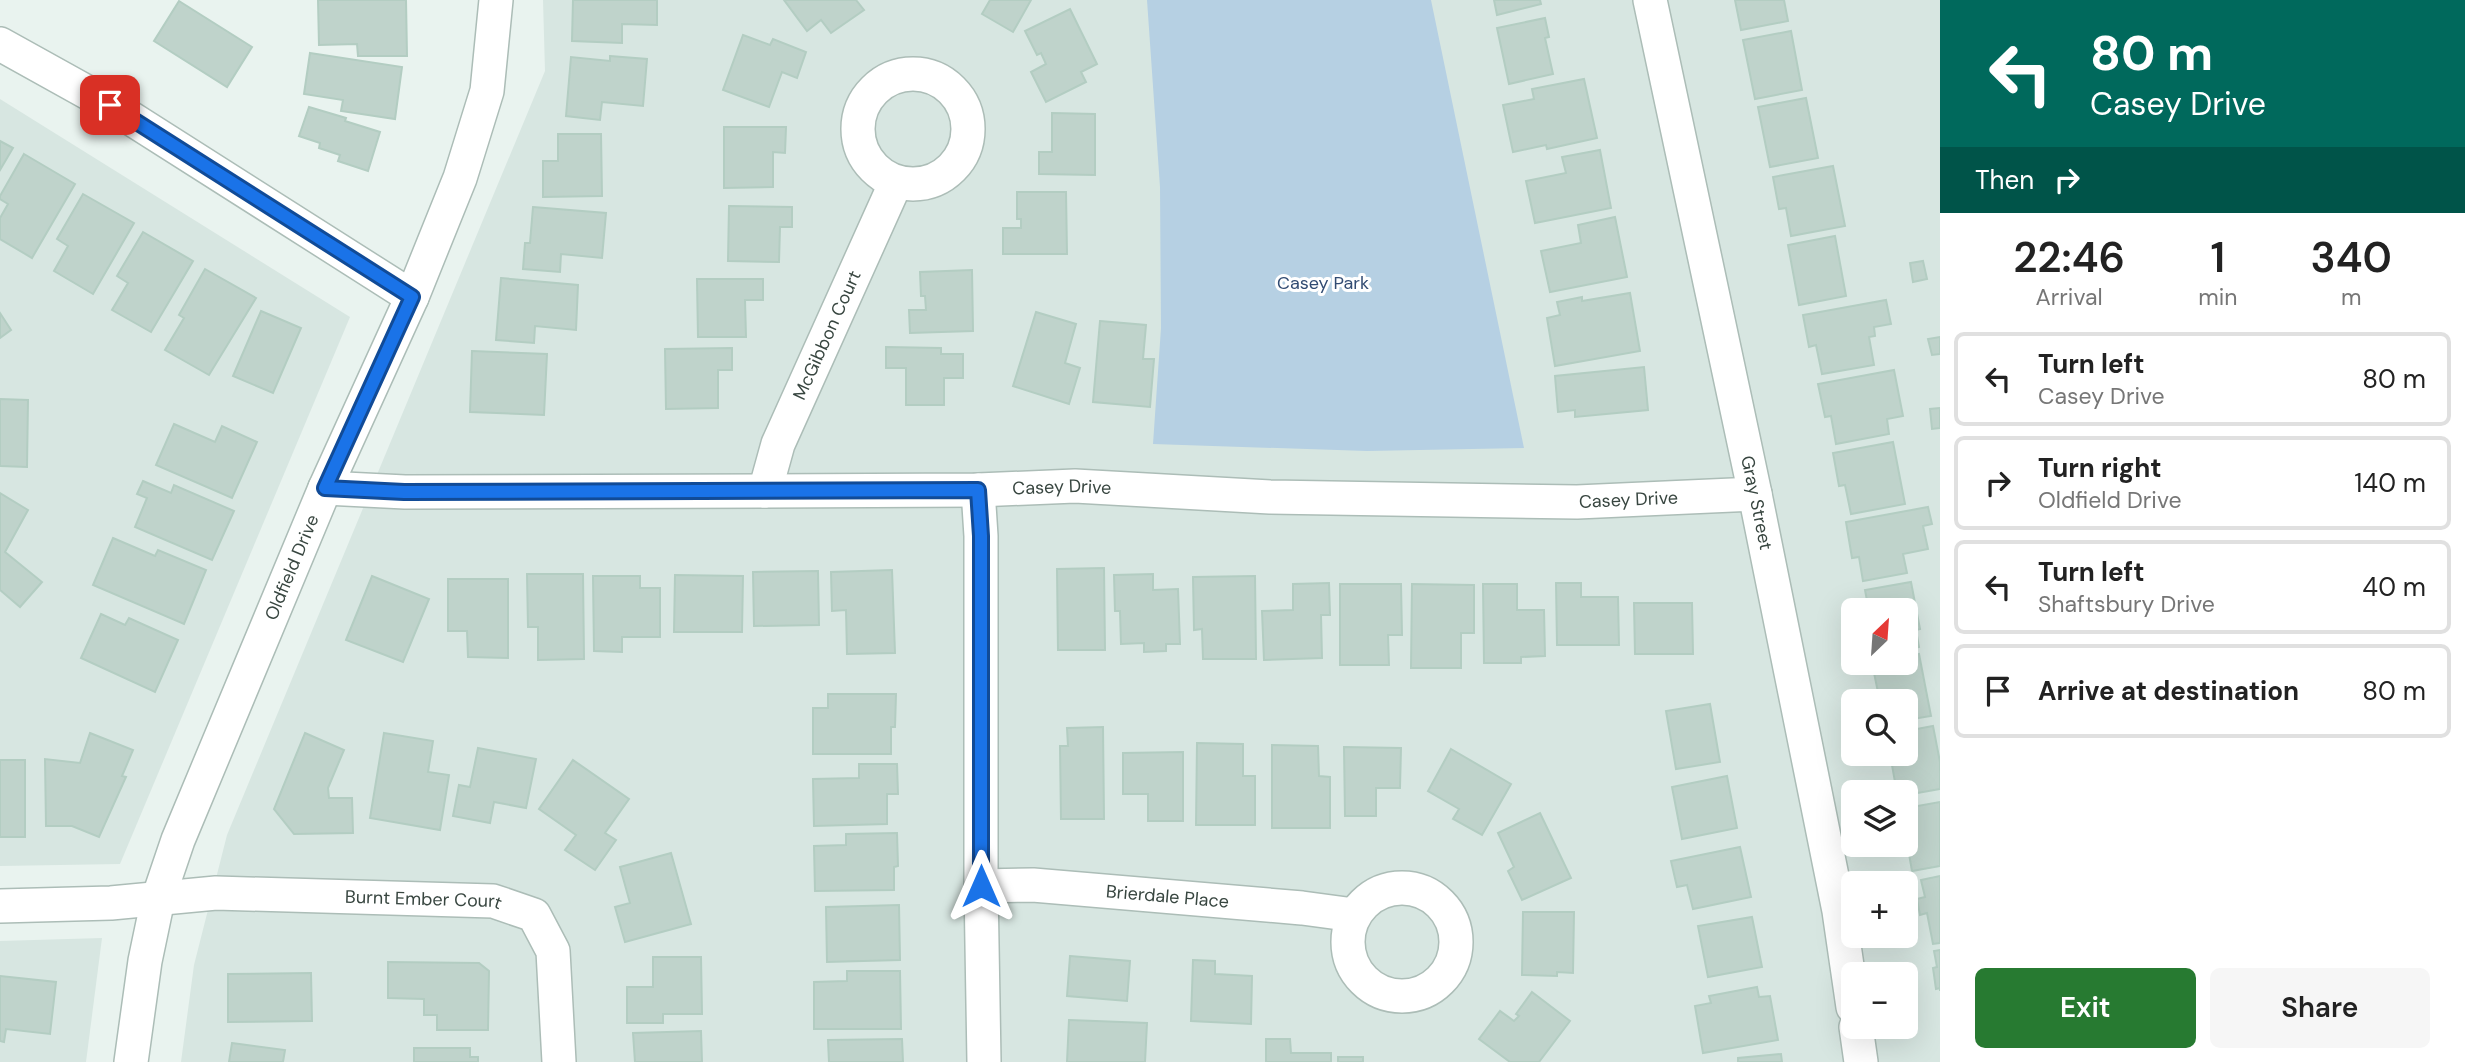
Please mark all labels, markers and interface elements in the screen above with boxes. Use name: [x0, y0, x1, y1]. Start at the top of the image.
text: 80 m: [2090, 21, 2213, 85]
icon: left: [1975, 28, 2066, 119]
pin: [80, 75, 140, 135]
text: Casey Drive: [2090, 83, 2266, 125]
icon: arrive: [91, 86, 129, 124]
icon: right: [2048, 161, 2086, 199]
text: Then: [1975, 163, 2034, 197]
text: 22:46: [2013, 230, 2125, 285]
text: 1: [2210, 230, 2225, 285]
text: 340: [2311, 230, 2392, 285]
street label: McGibbon Court: [787, 267, 867, 404]
park label: Casey Park: [1277, 271, 1369, 295]
text: Arrival: [2036, 282, 2103, 312]
text: min: [2198, 282, 2237, 312]
text: m: [2341, 282, 2361, 312]
text: Turn left: [2038, 347, 2145, 381]
icon: left: [1979, 360, 2017, 398]
text: 80 m: [2362, 362, 2426, 396]
text: Casey Drive: [2038, 381, 2165, 411]
text: Turn right: [2038, 451, 2162, 485]
street label: Gray Street: [1735, 453, 1778, 552]
icon: right: [1979, 464, 2017, 502]
text: 140 m: [2354, 466, 2426, 500]
street label: Casey Drive: [1012, 474, 1112, 501]
street label: Casey Drive: [1578, 485, 1678, 514]
text: Oldfield Drive: [2038, 485, 2182, 515]
street label: Oldfield Drive: [259, 511, 325, 624]
text: Turn left: [2038, 555, 2145, 589]
icon: left: [1979, 568, 2017, 606]
text: 40 m: [2362, 570, 2426, 604]
text: Shaftsbury Drive: [2038, 589, 2215, 619]
north arrow: [1841, 598, 1918, 676]
map controls: [1841, 598, 1918, 1039]
icon: arrive: [1979, 672, 2017, 710]
text: Arrive at destination: [2038, 674, 2299, 708]
text: 80 m: [2362, 674, 2426, 708]
button: search: [1841, 689, 1918, 766]
button: layers: [1841, 780, 1918, 857]
position arrow: [944, 849, 1018, 923]
button: +: [1841, 871, 1918, 948]
street label: Brierdale Place: [1105, 879, 1230, 914]
street label: Burnt Ember Court: [345, 885, 505, 915]
button: −: [1841, 962, 1918, 1039]
button: Exit: [1975, 968, 2196, 1048]
button: Share: [2210, 968, 2430, 1048]

